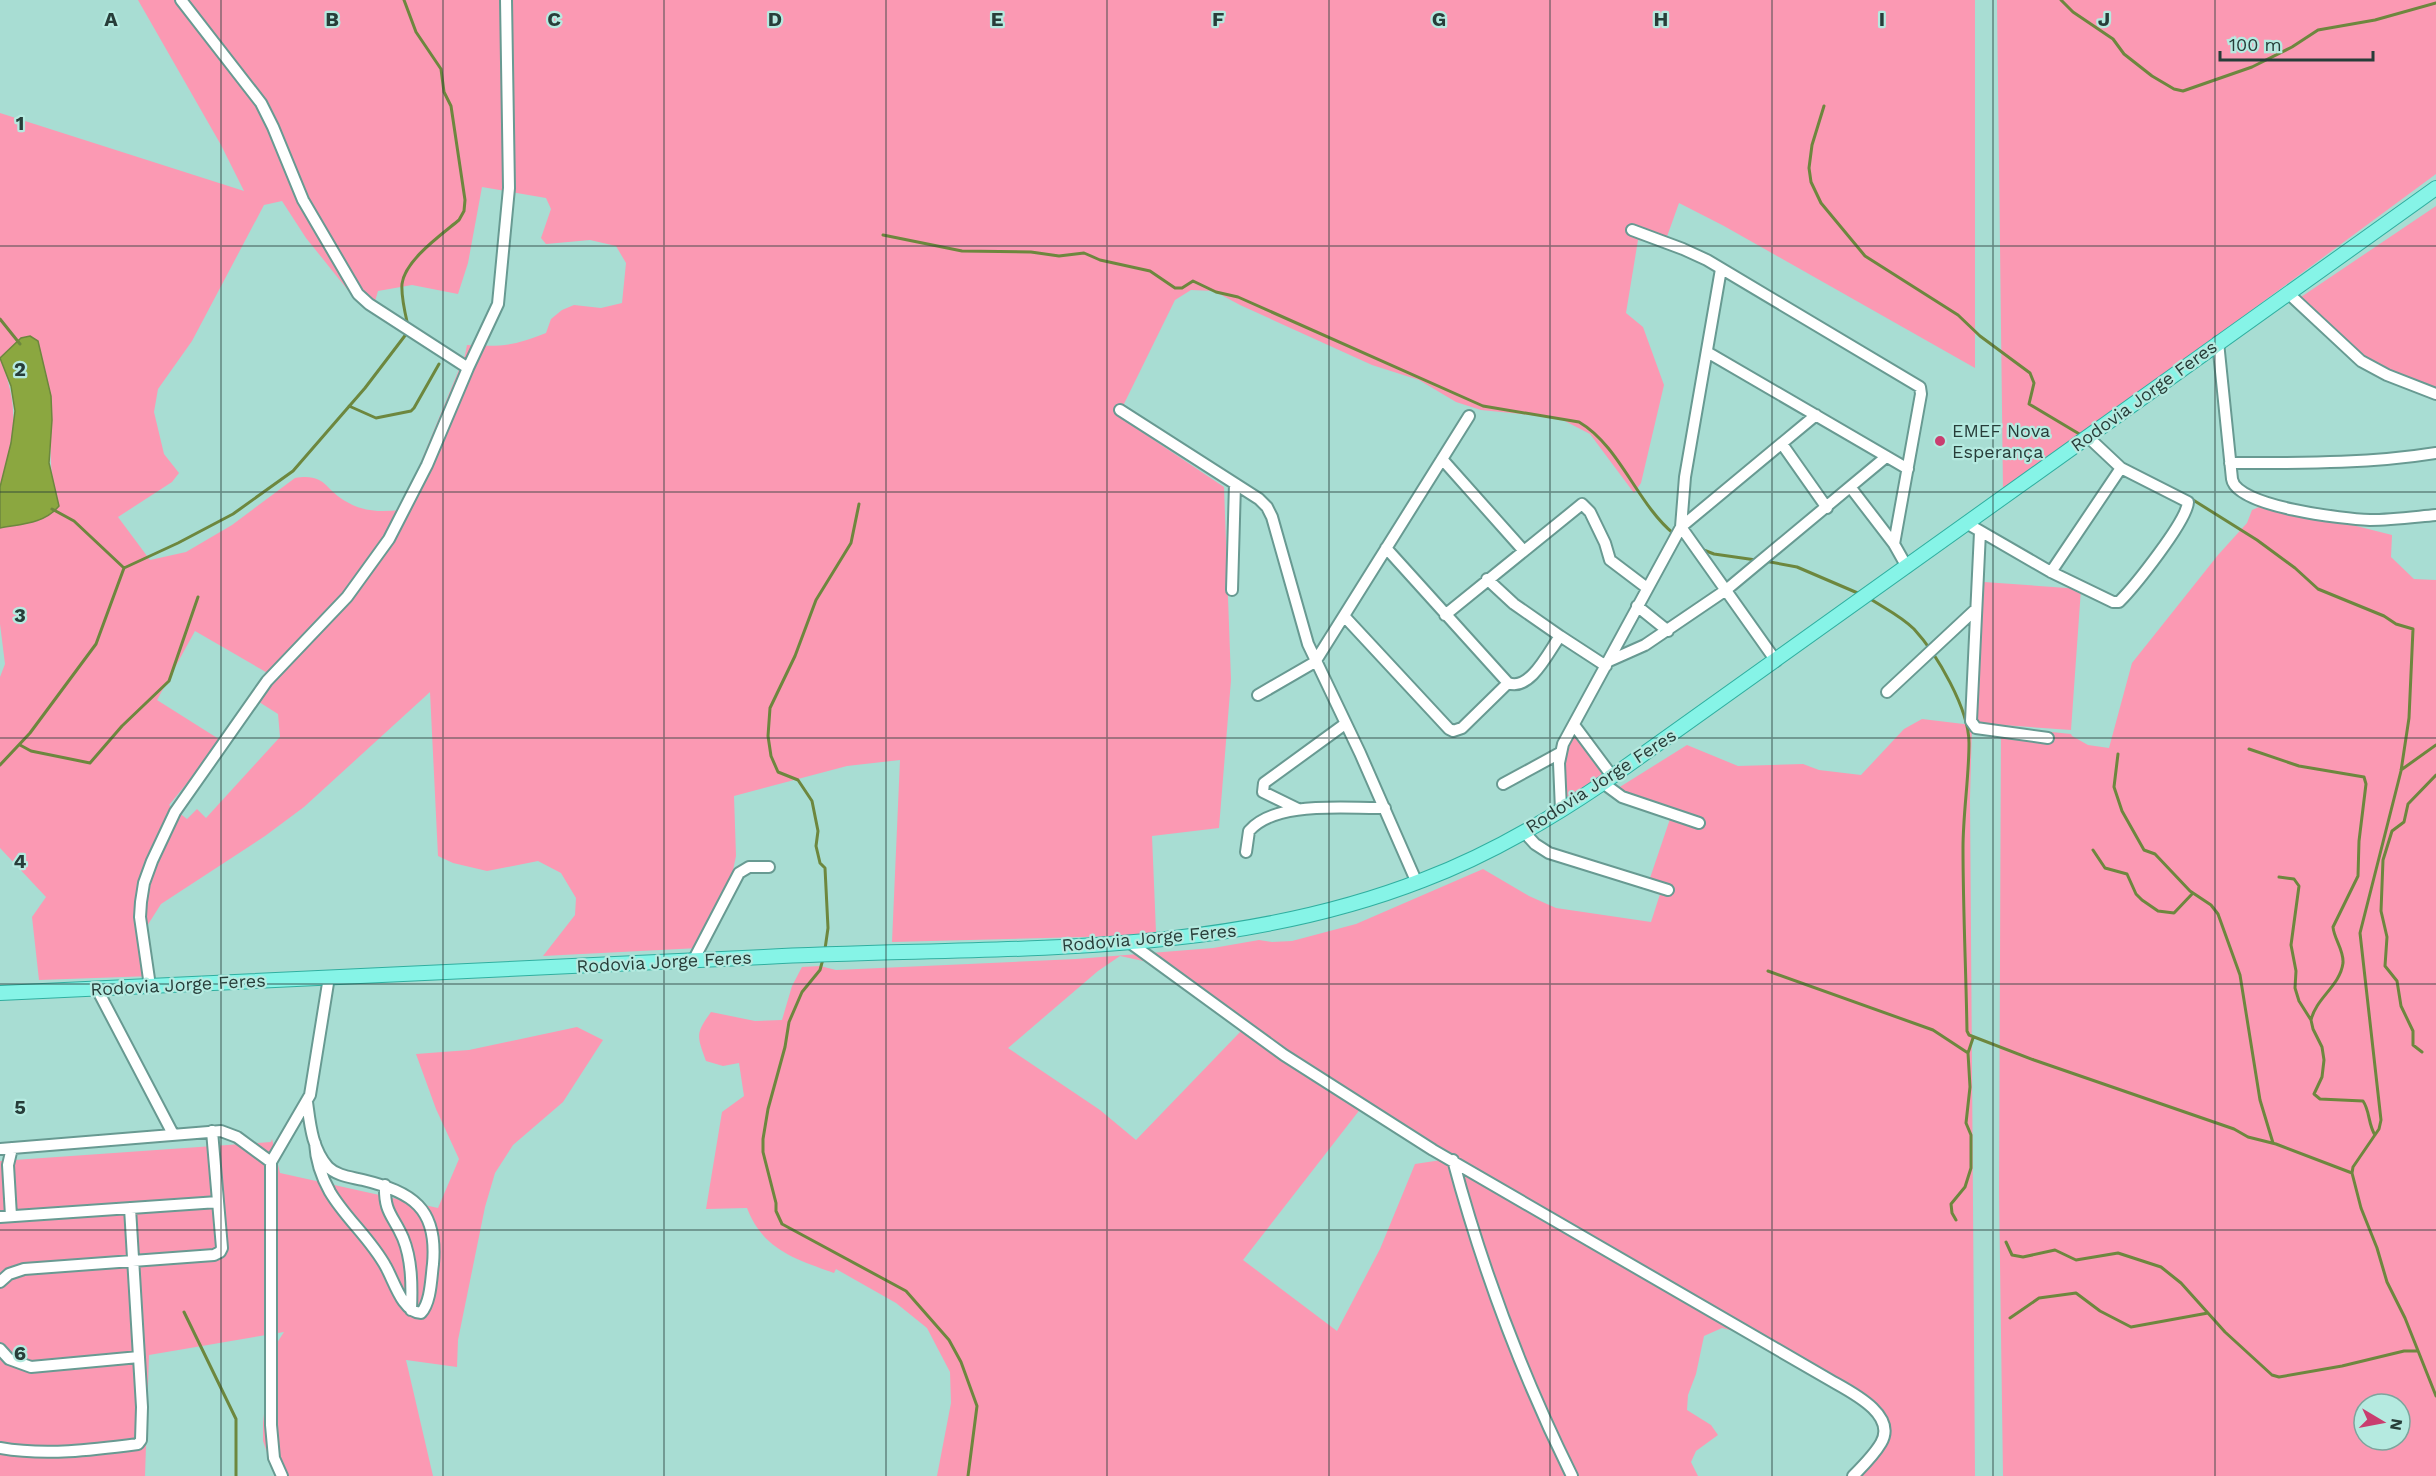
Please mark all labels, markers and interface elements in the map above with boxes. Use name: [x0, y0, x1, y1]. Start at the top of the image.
text: A: [104, 7, 118, 31]
text: B: [325, 7, 339, 31]
text: C: [547, 7, 561, 31]
text: D: [768, 7, 782, 31]
text: E: [991, 7, 1003, 31]
text: F: [1212, 7, 1224, 31]
text: G: [1432, 7, 1446, 31]
text: H: [1654, 7, 1668, 31]
text: I: [1879, 7, 1885, 31]
text: J: [2098, 7, 2110, 31]
scale bar: [2220, 24, 2373, 62]
text: 100 m: [2229, 34, 2282, 55]
text: 1: [16, 111, 24, 135]
street label: Rodovia Jorge Feres: [2067, 336, 2221, 456]
text: 2: [14, 357, 26, 381]
place label: EMEF Nova Esperança: [1952, 420, 2050, 462]
marker: EMEF Nova Esperança: [1933, 434, 1947, 448]
text: 3: [14, 603, 26, 627]
street label: Rodovia Jorge Feres: [1521, 724, 1680, 837]
text: 4: [14, 849, 27, 873]
street label: Rodovia Jorge Feres: [1061, 919, 1237, 956]
street label: Rodovia Jorge Feres: [576, 946, 752, 977]
street label: Rodovia Jorge Feres: [90, 969, 266, 1000]
text: 5: [14, 1095, 26, 1119]
text: 6: [14, 1341, 26, 1365]
north arrow: [2352, 1392, 2412, 1452]
text: N: [2386, 1417, 2407, 1432]

